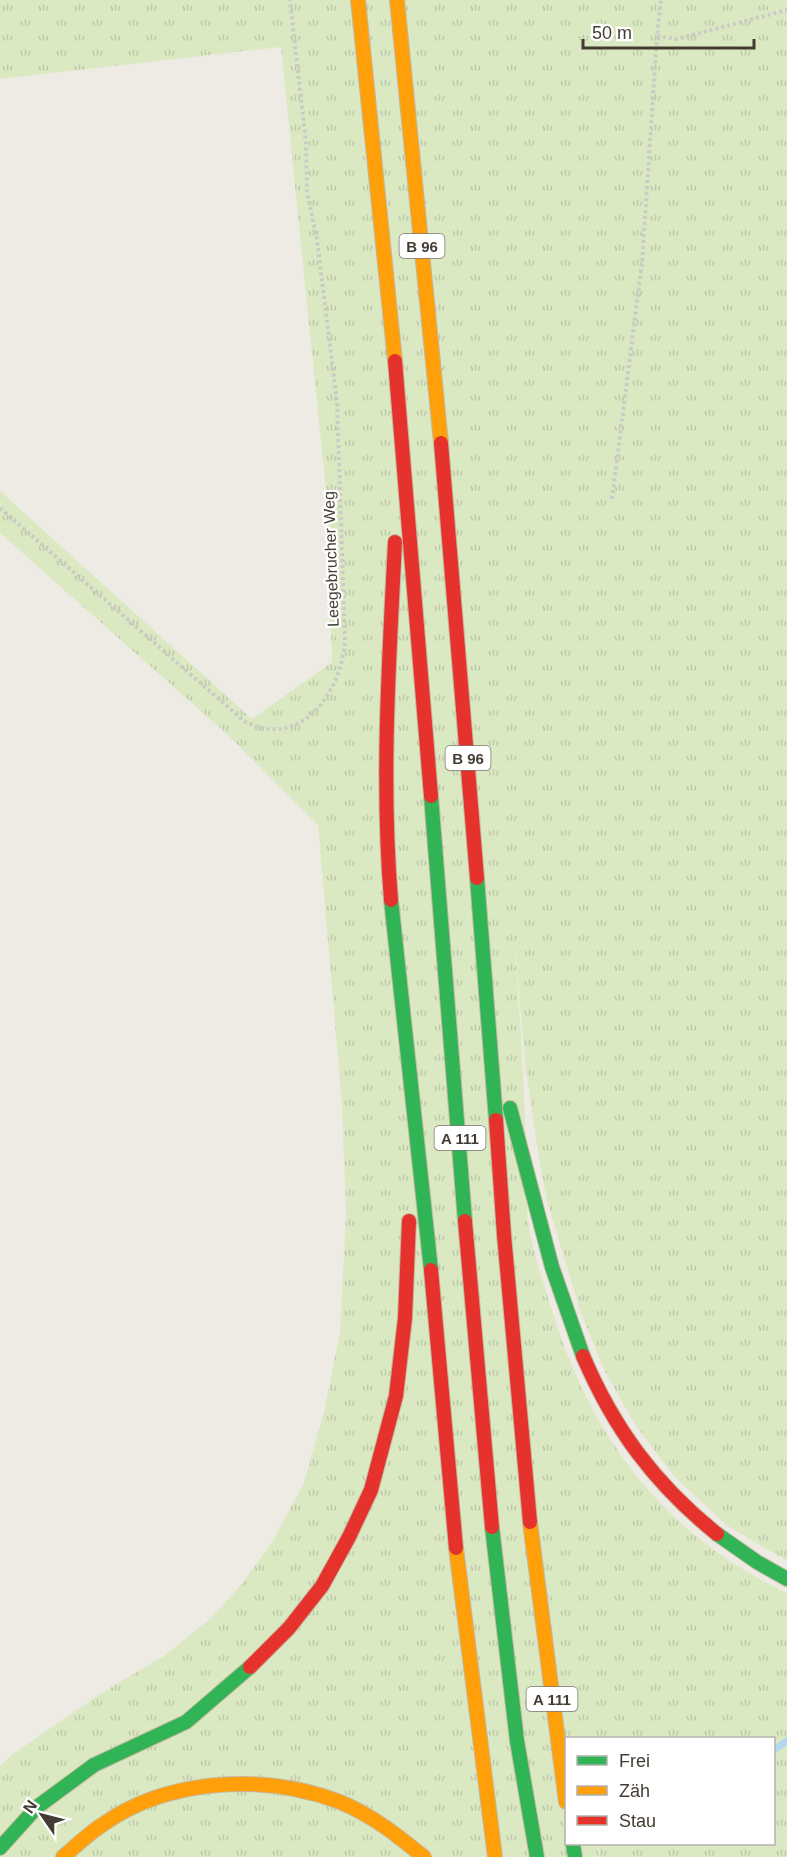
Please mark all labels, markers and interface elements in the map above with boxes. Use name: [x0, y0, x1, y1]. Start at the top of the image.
scale bar: [583, 12, 754, 50]
text: 50 m: [592, 23, 632, 43]
road number: B 96: [400, 234, 444, 258]
street label: Leegebrucher Weg: [320, 491, 342, 627]
road number: B 96: [446, 746, 490, 770]
road number: A 111: [434, 1126, 486, 1150]
road number: A 111: [526, 1687, 578, 1711]
legend: [565, 1737, 775, 1845]
text: Frei: [619, 1751, 650, 1771]
text: Zäh: [619, 1781, 650, 1801]
north arrow: [12, 1785, 72, 1845]
text: N: [20, 1797, 40, 1816]
text: Stau: [619, 1811, 656, 1831]

